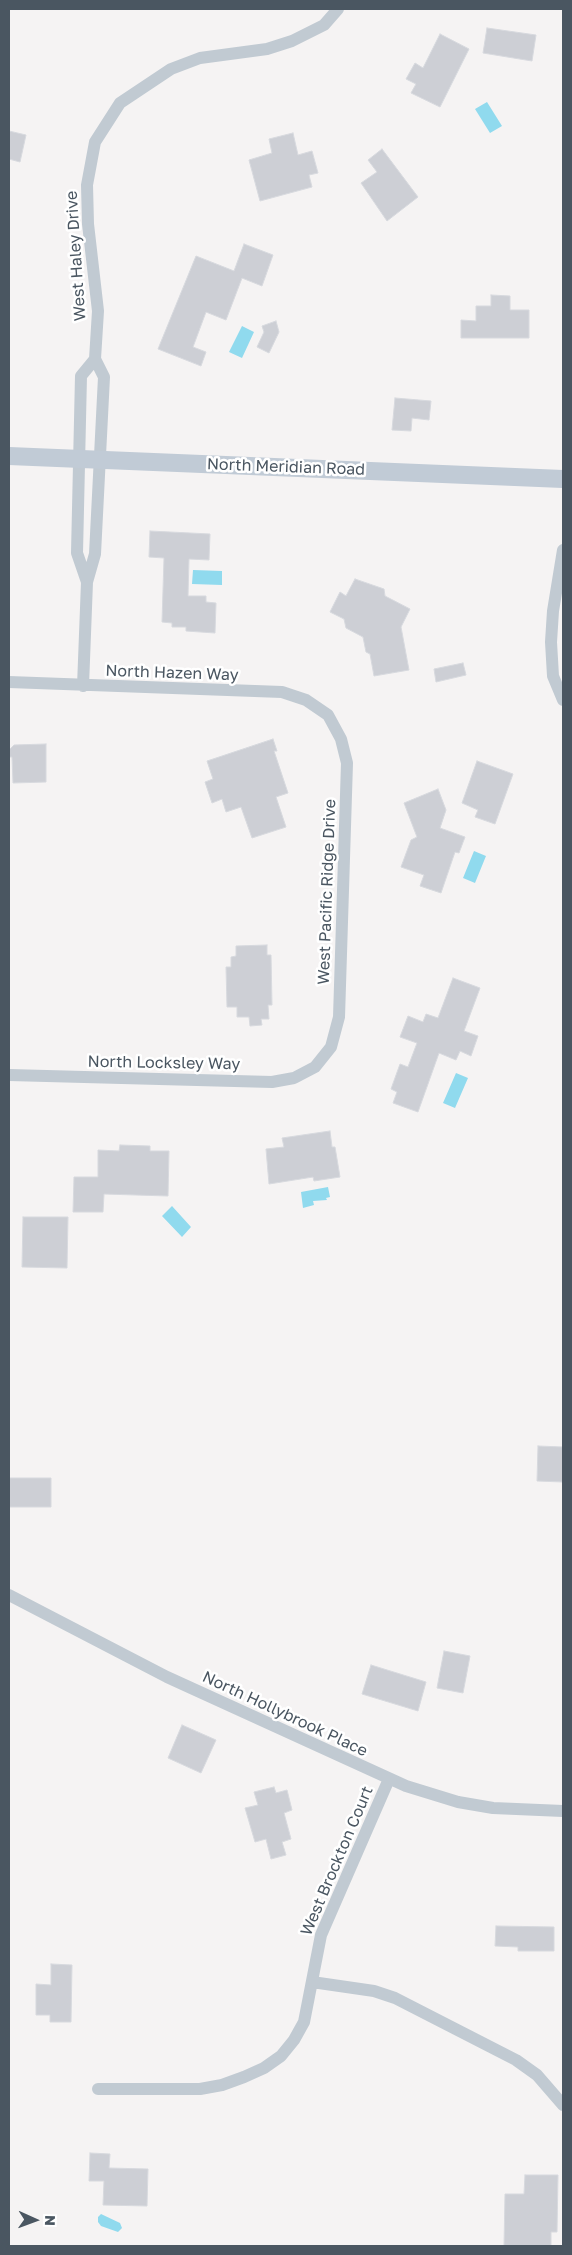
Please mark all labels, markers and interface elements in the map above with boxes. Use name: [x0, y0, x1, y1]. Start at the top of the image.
street label: West Haley Drive: [62, 190, 90, 322]
street label: North Meridian Road: [207, 455, 365, 479]
street label: North Hazen Way: [105, 661, 239, 685]
street label: West Pacific Ridge Drive: [314, 799, 340, 985]
street label: North Locksley Way: [88, 1052, 240, 1074]
street label: North Hollybrook Place: [199, 1667, 371, 1761]
street label: West Brockton Court: [297, 1783, 377, 1939]
north arrow: [10, 2195, 60, 2245]
text: N: [42, 2215, 59, 2226]

